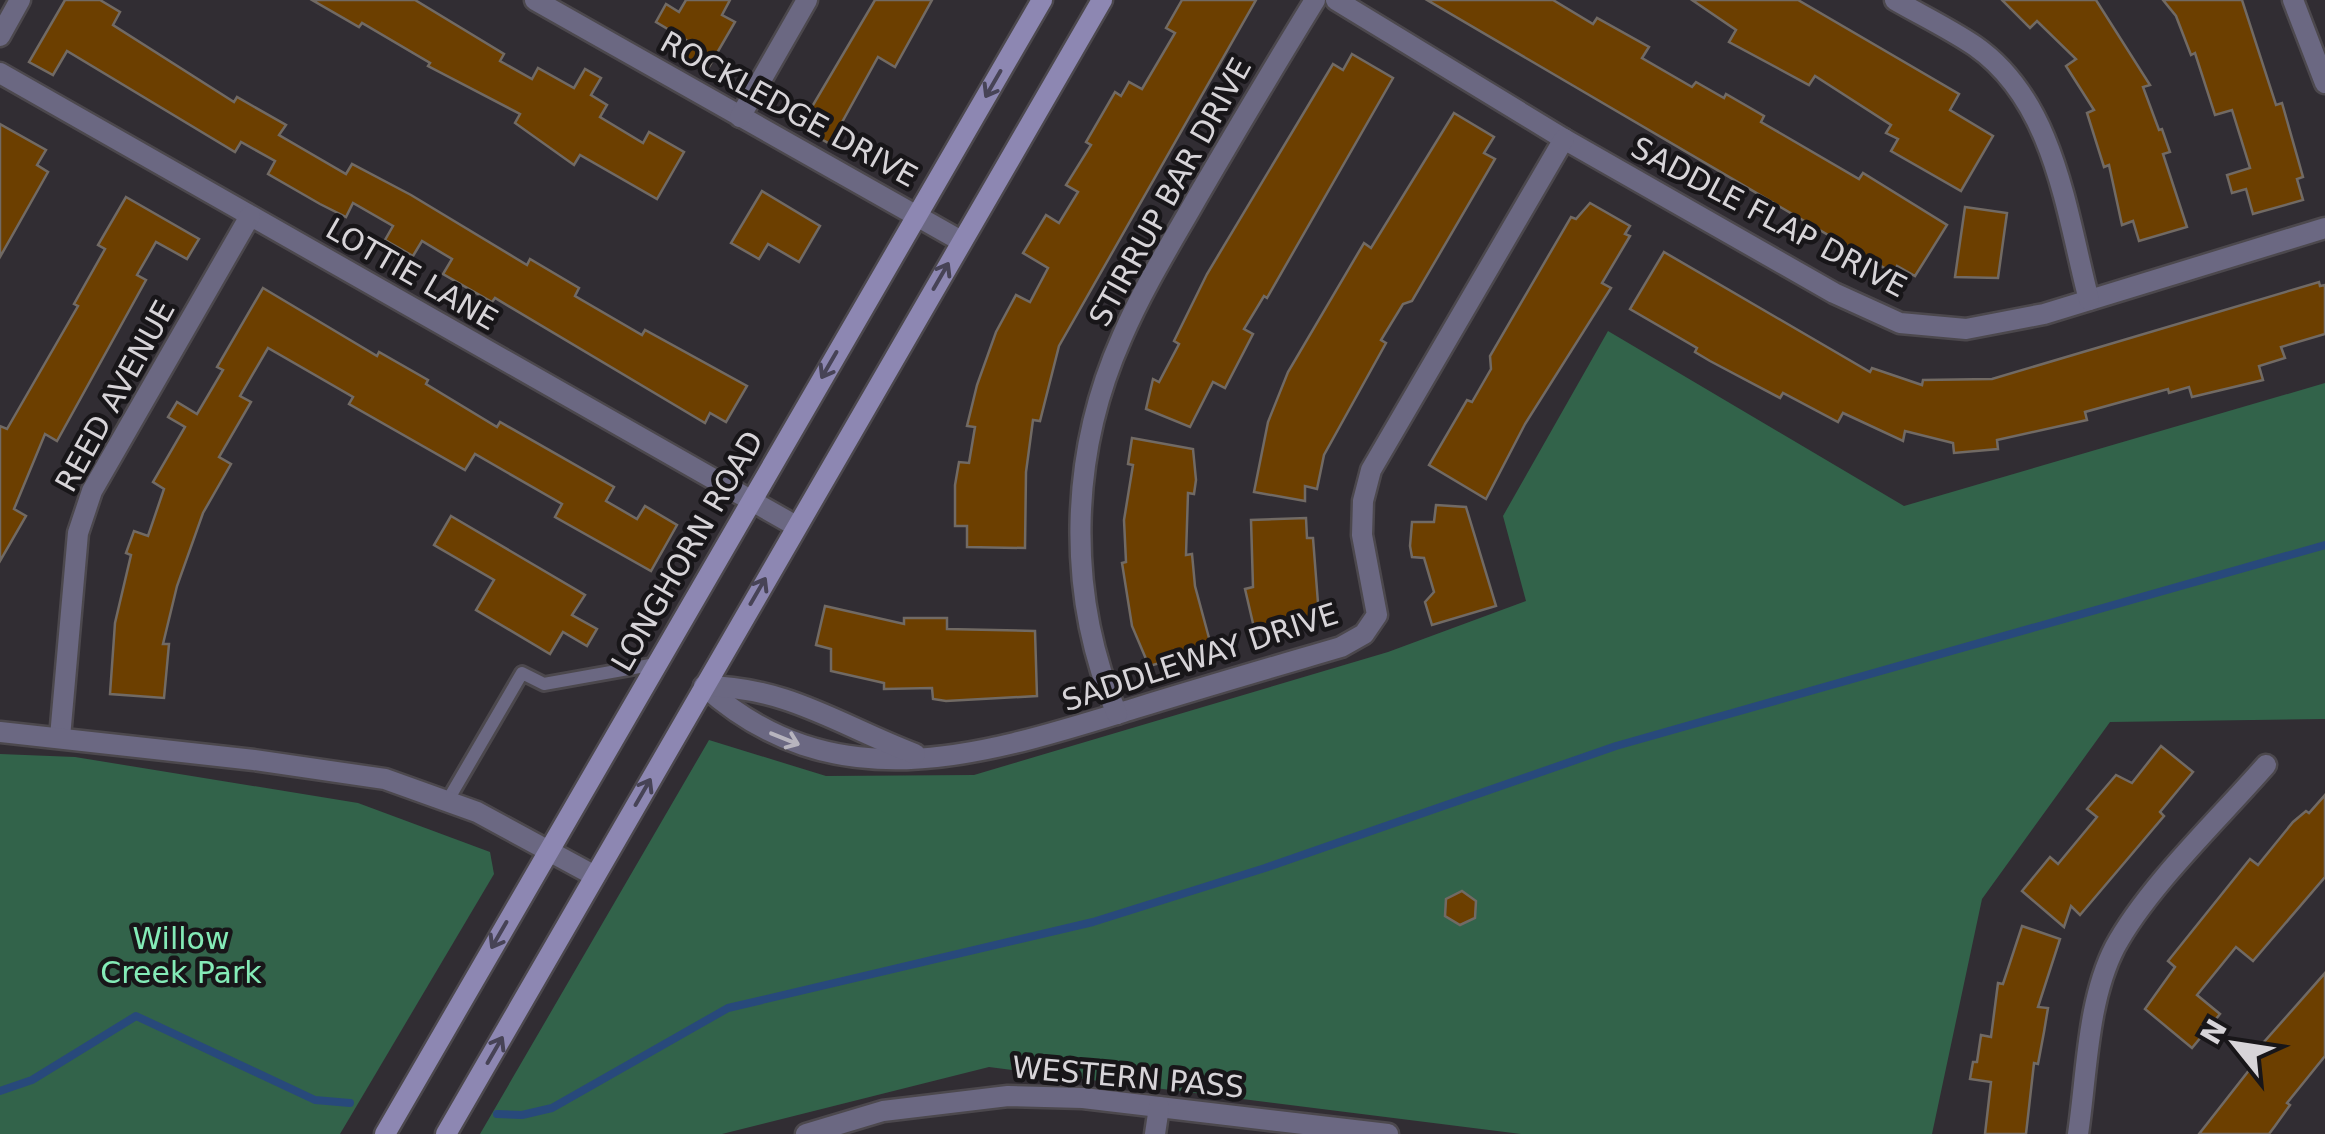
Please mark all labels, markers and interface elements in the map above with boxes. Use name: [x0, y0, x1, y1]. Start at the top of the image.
street label: ROCKLEDGE DRIVE: [655, 24, 923, 194]
street label: STIRRUP BAR DRIVE: [1082, 52, 1258, 332]
one-way arrow: [982, 69, 1002, 98]
street label: SADDLE FLAP DRIVE: [1625, 130, 1913, 304]
street label: LOTTIE LANE: [320, 211, 504, 337]
one-way arrow: [931, 262, 951, 291]
street label: REED AVENUE: [48, 294, 182, 498]
one-way arrow: [819, 350, 839, 380]
street label: LONGHORN ROAD: [604, 425, 770, 677]
one-way arrow: [748, 578, 768, 606]
street label: SADDLEWAY DRIVE: [1057, 596, 1343, 718]
one-way arrow: [769, 732, 799, 750]
one-way arrow: [634, 778, 654, 807]
one-way arrow: [488, 920, 508, 949]
park label: Willow Creek Park: [100, 921, 262, 990]
north arrow: [2185, 994, 2285, 1094]
text: N: [2194, 1013, 2234, 1050]
one-way arrow: [485, 1036, 505, 1064]
street label: WESTERN PASS: [1011, 1049, 1245, 1105]

